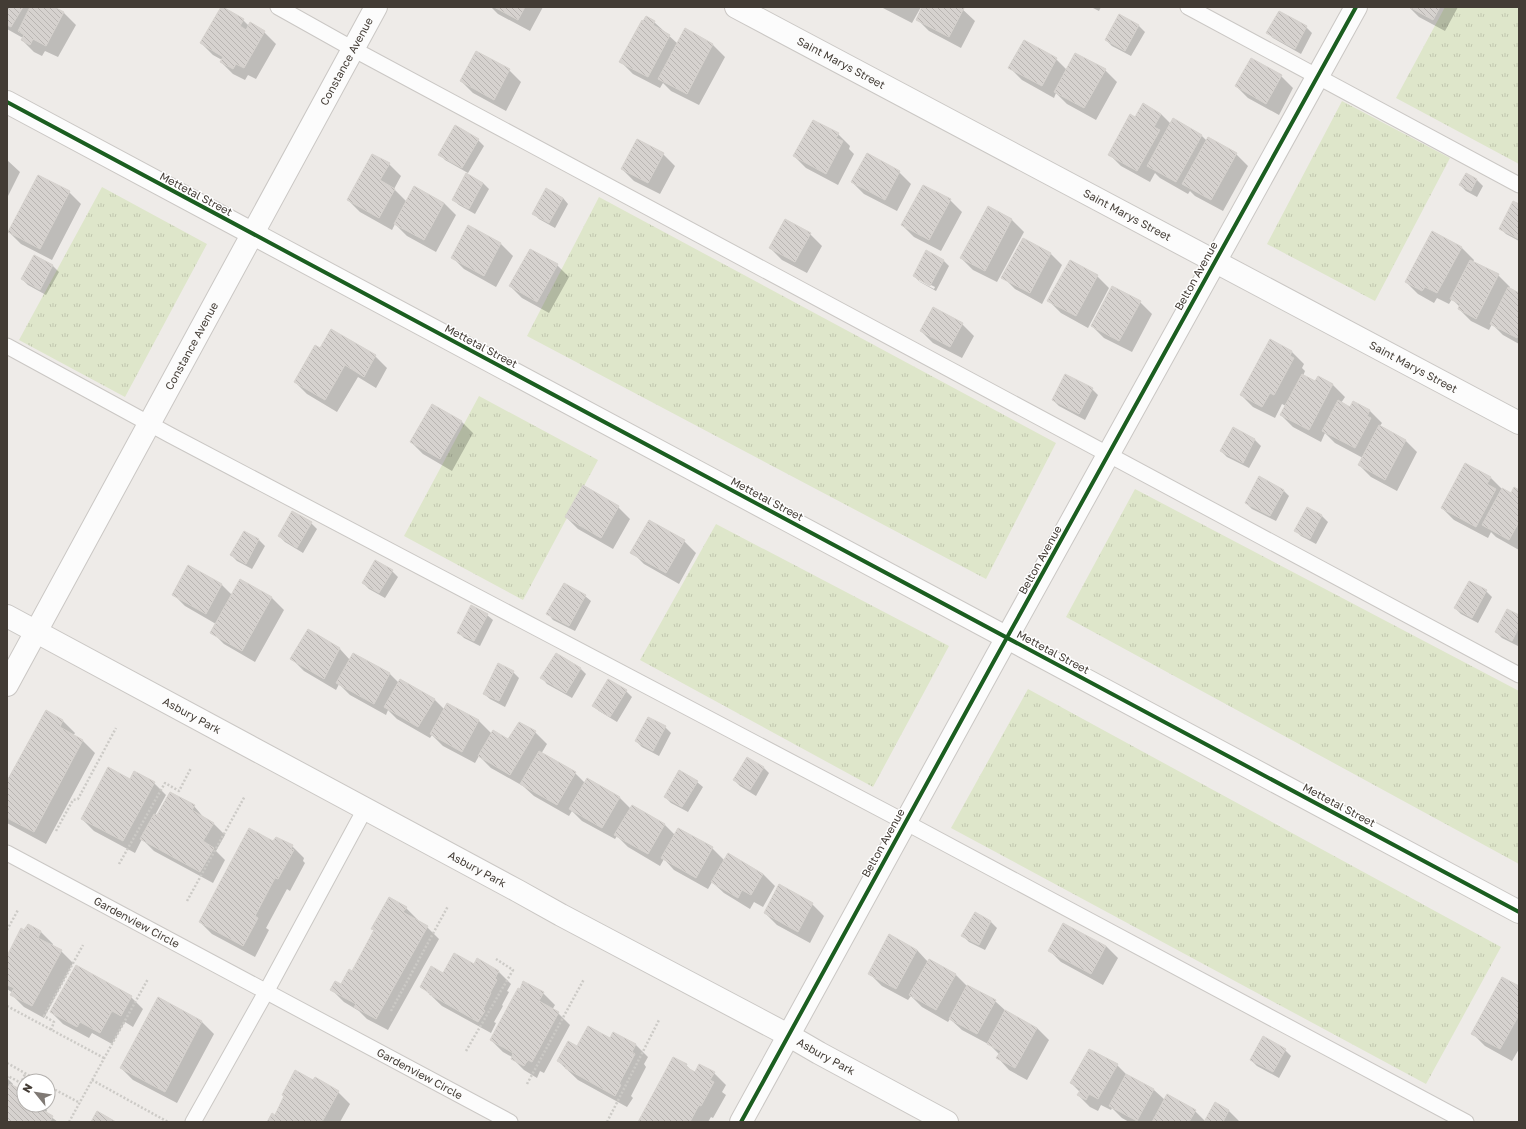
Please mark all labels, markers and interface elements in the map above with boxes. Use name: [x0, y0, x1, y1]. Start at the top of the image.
street label: Constance Avenue: [317, 15, 375, 107]
street label: Saint Marys Street: [795, 34, 888, 91]
street label: Mettetal Street: [158, 169, 235, 218]
street label: Saint Marys Street: [1081, 186, 1174, 243]
street label: Belton Avenue: [1171, 239, 1220, 312]
street label: Constance Avenue: [162, 300, 220, 392]
street label: Mettetal Street: [443, 321, 520, 370]
street label: Saint Marys Street: [1367, 338, 1460, 395]
street label: Mettetal Street: [729, 474, 806, 523]
street label: Belton Avenue: [1015, 523, 1064, 596]
street label: Mettetal Street: [1015, 627, 1092, 676]
street label: Asbury Park: [161, 694, 223, 736]
street label: Mettetal Street: [1301, 780, 1378, 829]
street label: Belton Avenue: [858, 806, 907, 879]
street label: Asbury Park: [446, 848, 509, 890]
street label: Gardenview Circle: [92, 894, 182, 950]
street label: Asbury Park: [795, 1035, 857, 1077]
street label: Gardenview Circle: [375, 1045, 465, 1101]
north arrow: [16, 1073, 56, 1113]
text: N: [19, 1081, 35, 1095]

